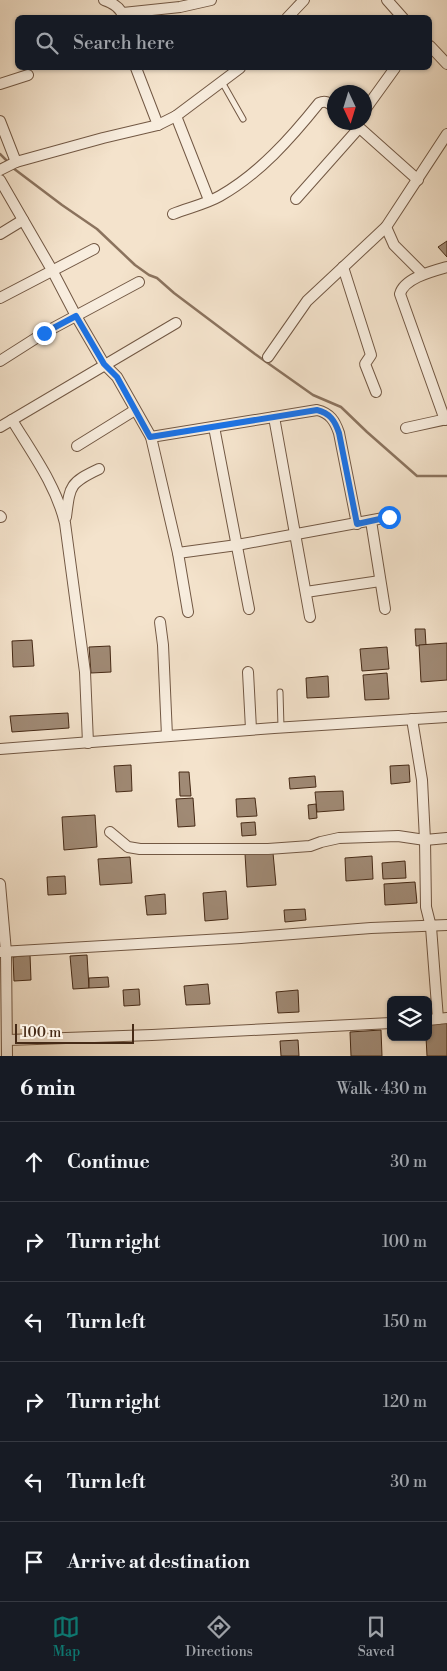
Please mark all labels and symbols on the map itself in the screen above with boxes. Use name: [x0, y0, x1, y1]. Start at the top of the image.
north arrow: [327, 85, 372, 130]
route end: [33, 322, 56, 345]
route start: [378, 506, 401, 529]
scale bar: [15, 1021, 134, 1044]

